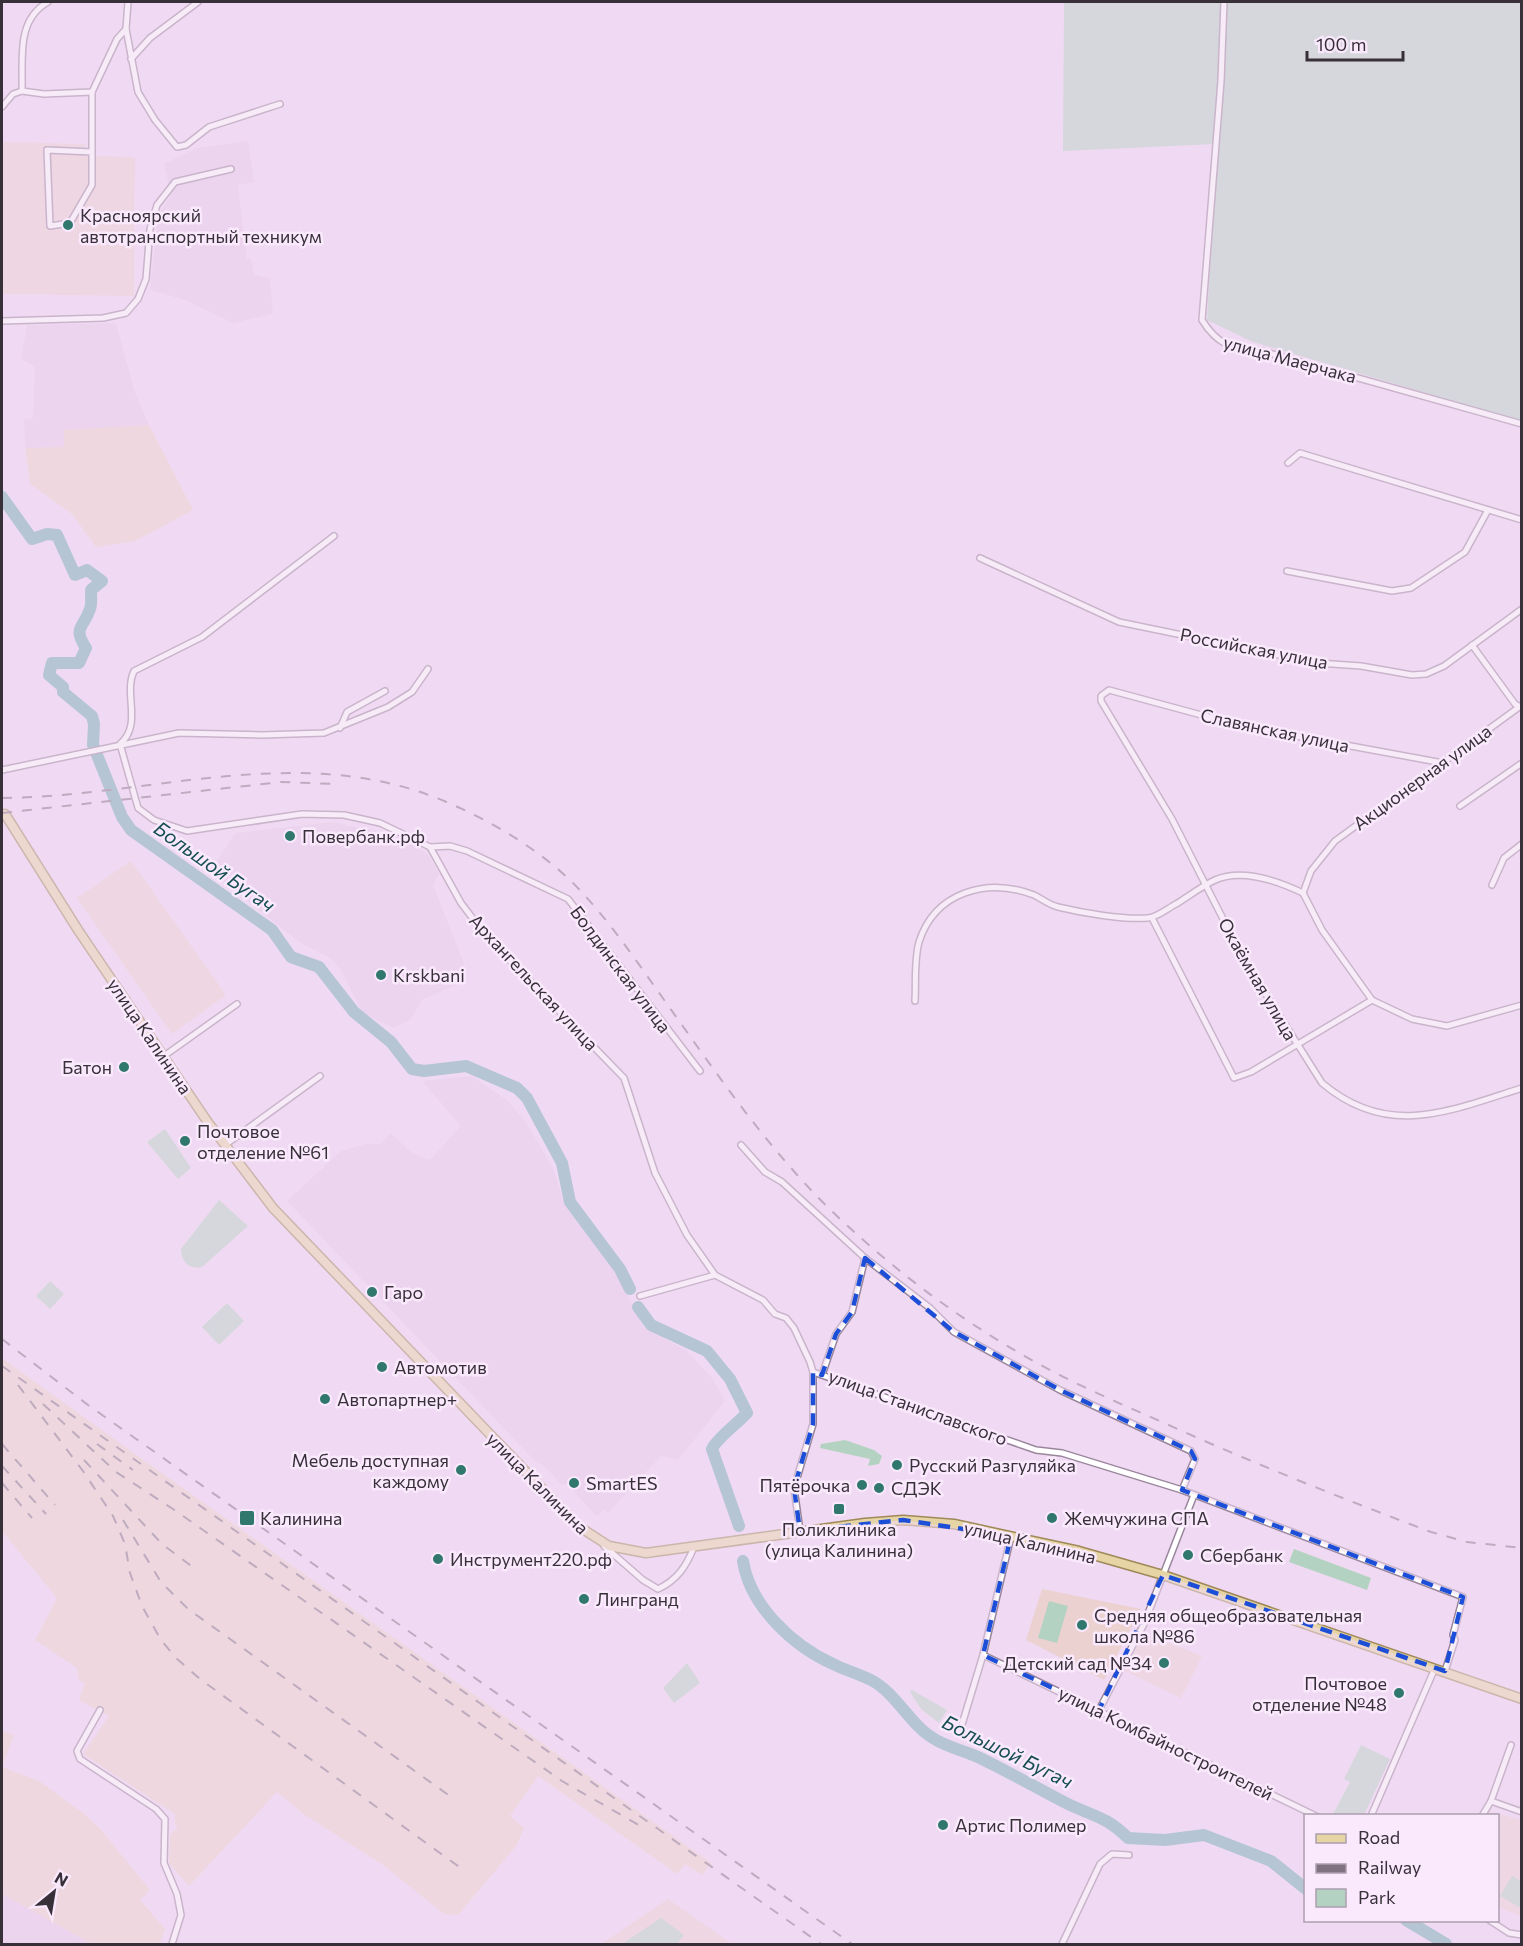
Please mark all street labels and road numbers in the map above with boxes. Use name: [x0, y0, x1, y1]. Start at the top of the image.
street label: улица Маерчака: [1221, 331, 1359, 387]
street label: Российская улица: [1178, 623, 1330, 673]
street label: Славянская улица: [1199, 704, 1351, 756]
street label: Акционерная улица: [1349, 719, 1495, 835]
street label: Болдинская улица: [566, 901, 676, 1037]
street label: Архангельская улица: [465, 909, 603, 1055]
street label: Окаёмная улица: [1214, 914, 1302, 1044]
street label: улица Калинина: [103, 974, 197, 1098]
street label: улица Станиславского: [826, 1364, 1010, 1450]
street label: улица Калинина: [482, 1427, 594, 1539]
street label: улица Калинина: [962, 1516, 1098, 1568]
street label: улица Комбайностроителей: [1055, 1681, 1277, 1805]

